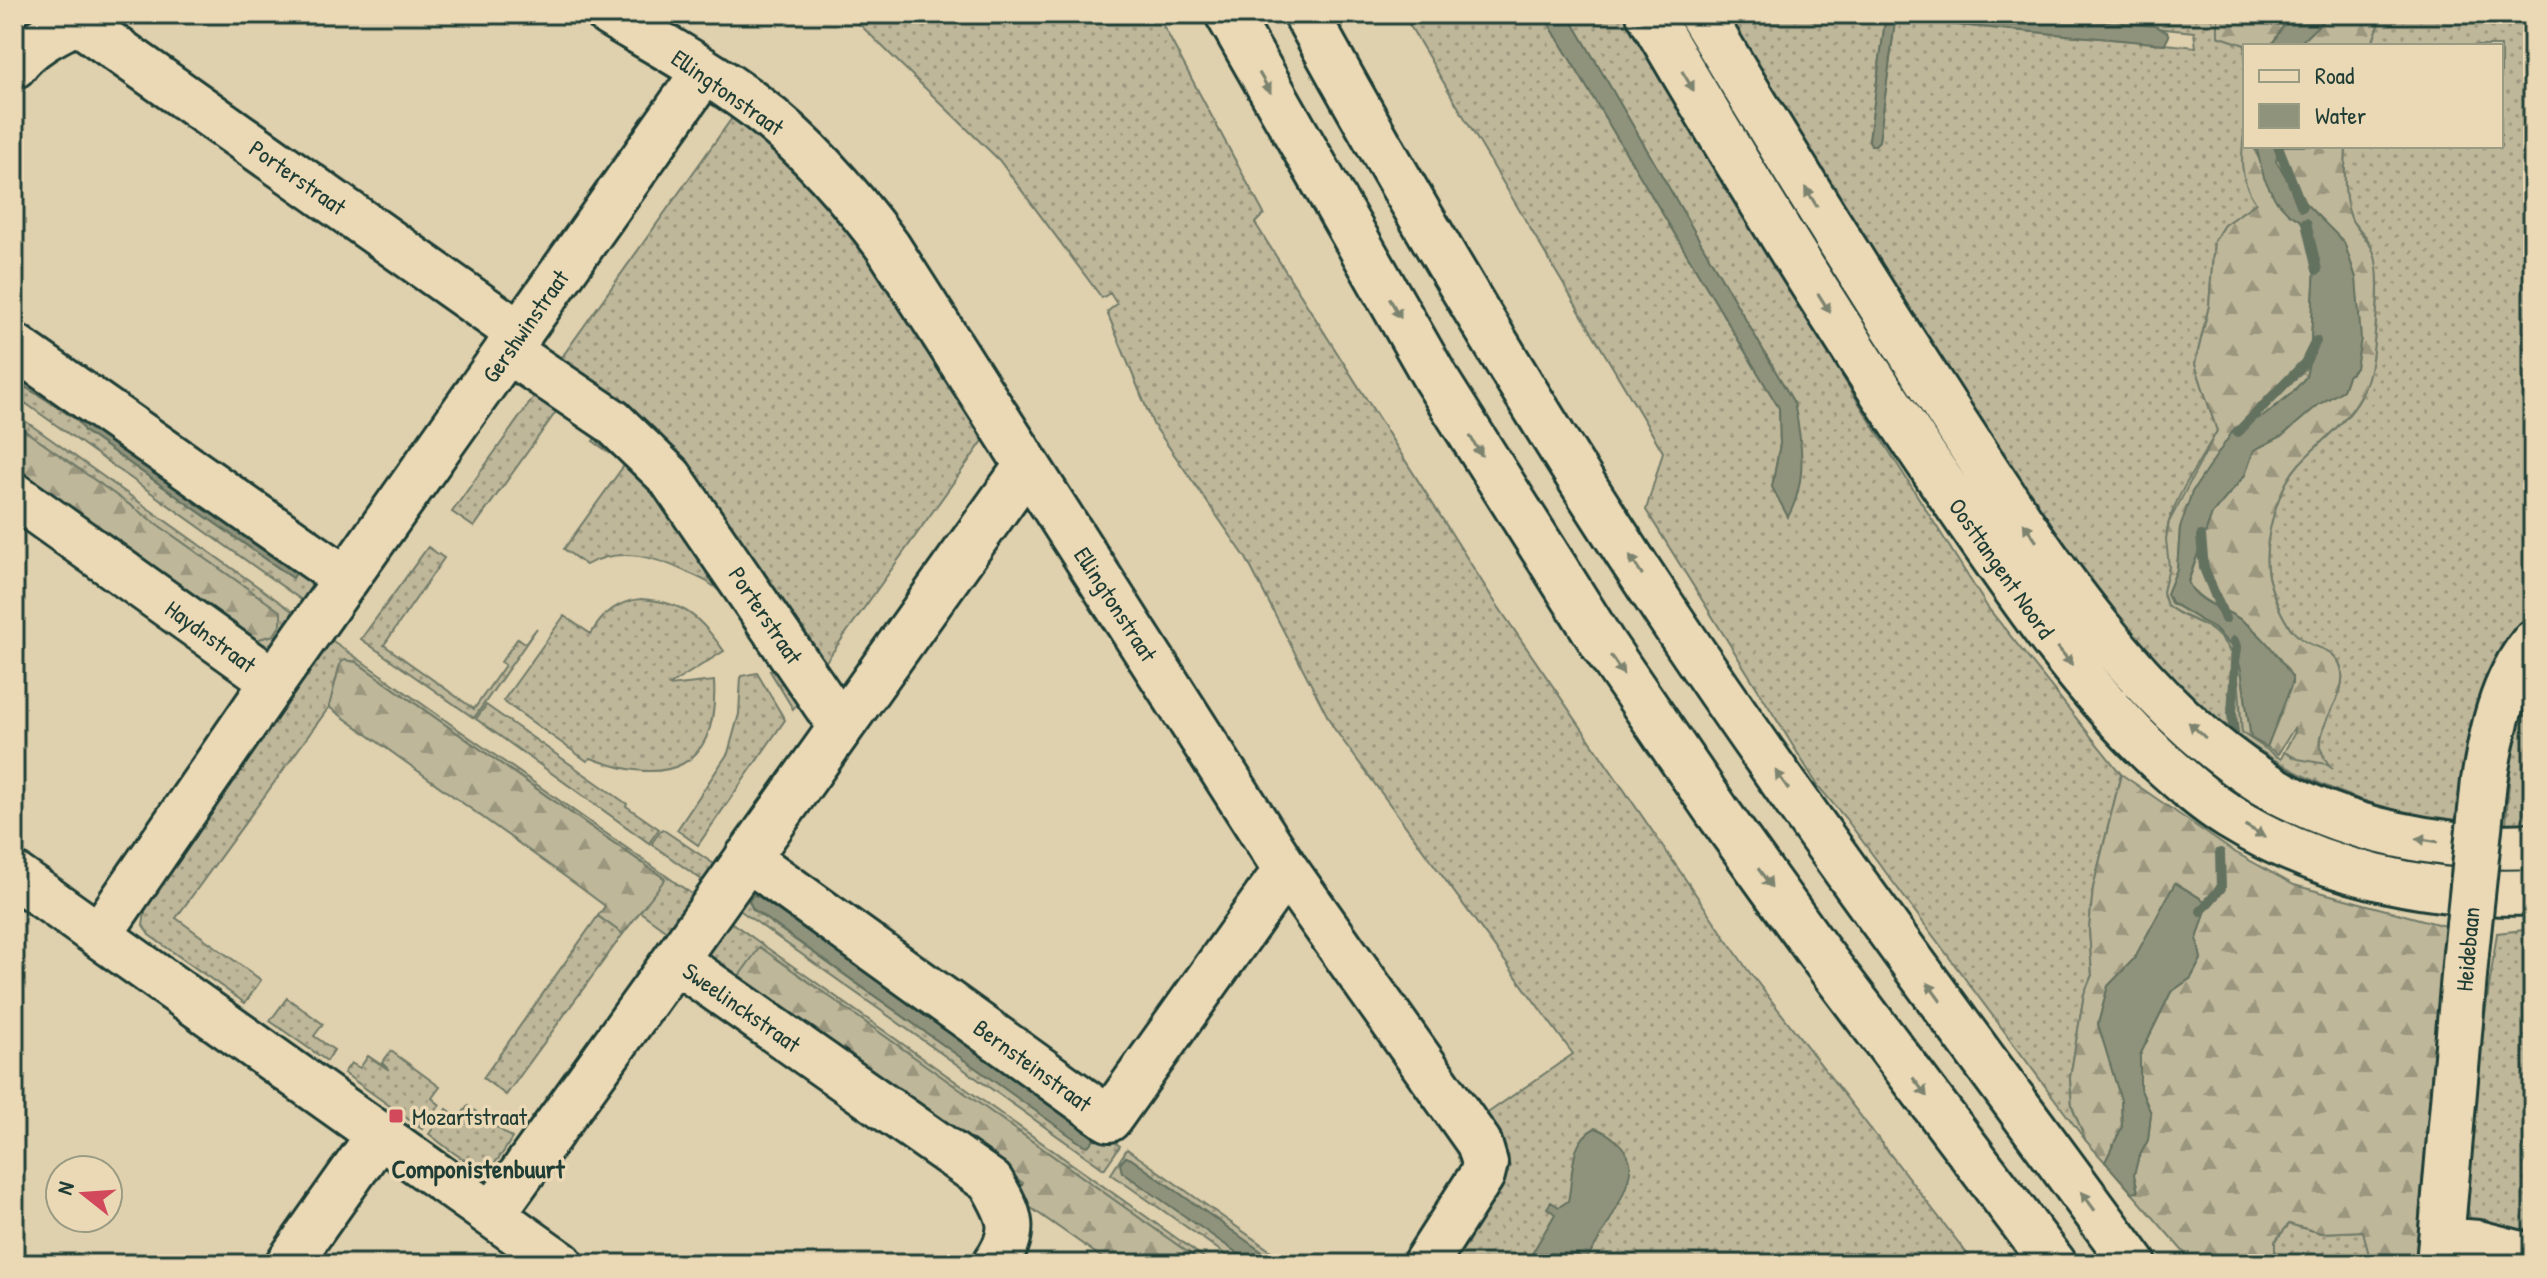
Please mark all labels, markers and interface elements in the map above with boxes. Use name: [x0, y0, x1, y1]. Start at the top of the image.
street label: Ellingtonstraat: [665, 41, 791, 143]
legend: [2243, 44, 2503, 148]
text: Road: [2315, 59, 2354, 91]
one-way arrow: [1681, 70, 1695, 92]
one-way arrow: [1258, 71, 1272, 94]
text: Water: [2315, 99, 2366, 131]
street label: Porterstraat: [243, 132, 353, 222]
one-way arrow: [1805, 186, 1819, 208]
street label: Gershwinstraat: [474, 263, 576, 389]
one-way arrow: [1817, 292, 1831, 314]
one-way arrow: [1388, 297, 1402, 319]
one-way arrow: [1469, 435, 1483, 457]
street label: Oosttangent Noord: [1942, 491, 2062, 645]
one-way arrow: [2023, 521, 2038, 542]
street label: Ellingtonstraat: [1067, 541, 1165, 668]
one-way arrow: [1629, 555, 1644, 576]
street label: Porterstraat: [722, 560, 811, 671]
street label: Haydnstraat: [159, 592, 263, 680]
one-way arrow: [2056, 646, 2073, 666]
one-way arrow: [1609, 654, 1624, 675]
one-way arrow: [2187, 721, 2206, 739]
one-way arrow: [1775, 770, 1791, 791]
one-way arrow: [2244, 824, 2266, 838]
one-way arrow: [2415, 833, 2440, 846]
one-way arrow: [1757, 867, 1773, 889]
street label: Heidebaan: [2447, 905, 2487, 993]
street label: Sweelinckstraat: [677, 955, 808, 1060]
one-way arrow: [1927, 981, 1942, 1002]
street label: Bernsteinstraat: [967, 1011, 1099, 1119]
one-way arrow: [1912, 1076, 1928, 1097]
place label: Mozartstraat: [412, 1100, 528, 1132]
marker: Mozartstraat: [387, 1107, 405, 1125]
district label: Componistenbuurt: [391, 1151, 566, 1187]
north arrow: [44, 1154, 124, 1234]
text: N: [49, 1178, 81, 1198]
one-way arrow: [2080, 1190, 2096, 1212]

